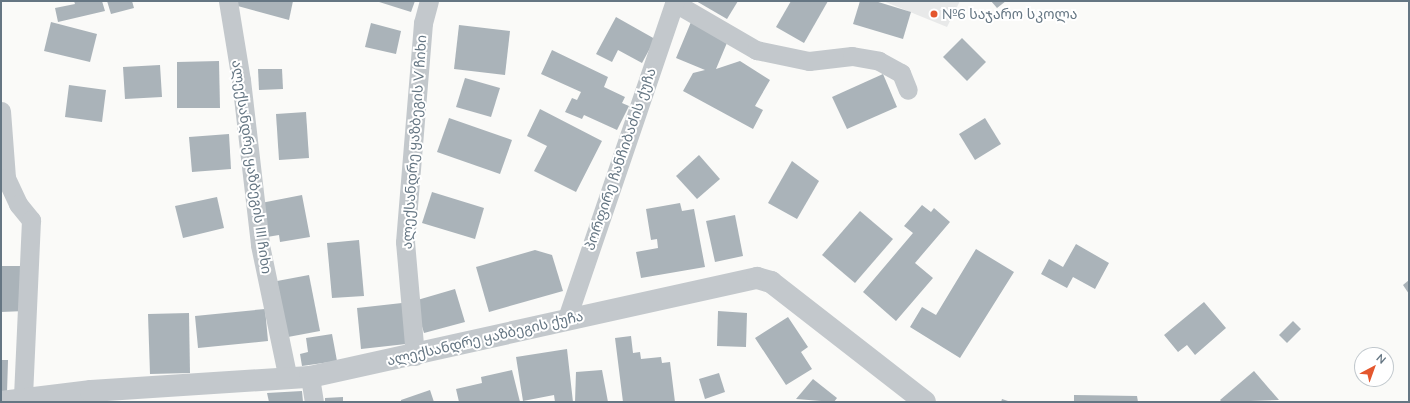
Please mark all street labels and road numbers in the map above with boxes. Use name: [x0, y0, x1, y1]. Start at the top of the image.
street label: ალექსანდრე ყაზბეგის V ჩიხი: [398, 34, 430, 250]
street label: ალექსანდრე ყაზბეგის III ჩიხი: [229, 59, 275, 275]
street label: პორფირე ჩანჩიბაძის ქუჩა: [581, 66, 659, 252]
street label: ალექსანდრე ყაზბეგის ქუჩა: [385, 307, 585, 369]

